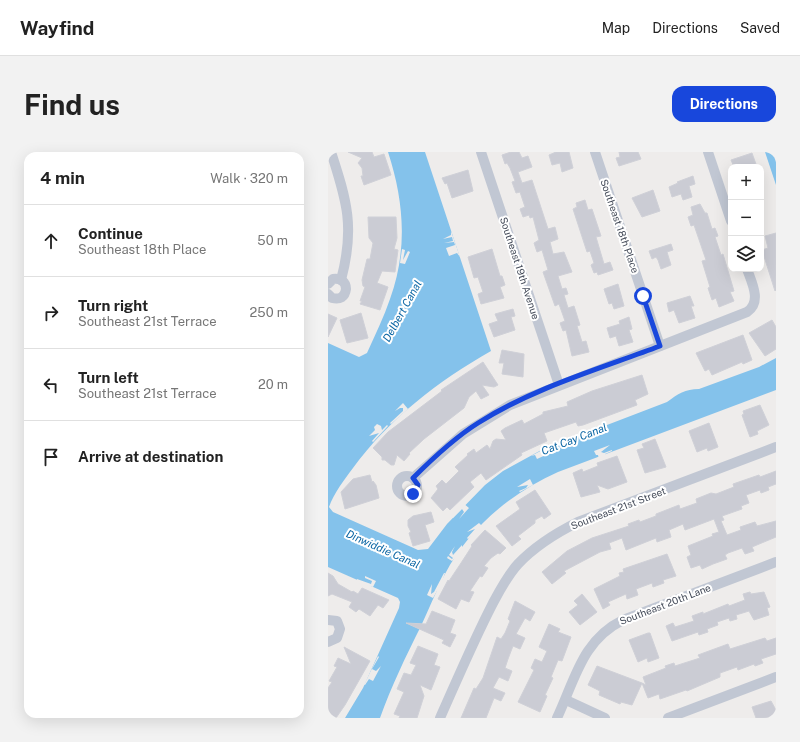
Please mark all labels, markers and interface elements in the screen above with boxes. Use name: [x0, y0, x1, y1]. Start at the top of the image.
text: Wayfind: [20, 17, 94, 39]
text: Map: [602, 20, 630, 36]
text: Directions: [652, 20, 718, 36]
text: Saved: [740, 20, 780, 36]
button: Directions: [672, 86, 776, 122]
text: Find us: [24, 88, 120, 121]
map controls: [728, 164, 764, 272]
button: +: [728, 164, 764, 200]
text: 4 min: [40, 168, 85, 188]
text: Walk · 320 m: [210, 171, 288, 186]
street label: Southeast 18th Place: [598, 177, 642, 275]
button: −: [728, 200, 764, 236]
street label: Southeast 19th Avenue: [498, 215, 542, 321]
text: Continue: [78, 225, 143, 242]
icon: ahead: [40, 230, 62, 252]
text: 50 m: [257, 233, 288, 248]
button: layers: [728, 236, 764, 272]
text: Southeast 18th Place: [78, 242, 206, 257]
water label: Delbert Canal: [380, 278, 424, 344]
route start: [634, 287, 652, 305]
text: Turn right: [78, 297, 148, 314]
icon: right: [40, 302, 62, 324]
text: 250 m: [250, 305, 288, 320]
text: Southeast 21st Terrace: [78, 314, 217, 329]
text: Turn left: [78, 369, 139, 386]
icon: left: [40, 374, 62, 396]
text: 20 m: [258, 377, 288, 392]
text: Southeast 21st Terrace: [78, 386, 217, 401]
water label: Cat Cay Canal: [540, 421, 608, 457]
icon: arrive: [40, 446, 62, 468]
text: Arrive at destination: [78, 448, 223, 465]
street label: Southeast 21st Street: [569, 484, 667, 532]
route end: [404, 485, 422, 503]
water label: Dinwiddie Canal: [344, 527, 422, 571]
street label: Southeast 20th Lane: [618, 581, 713, 627]

